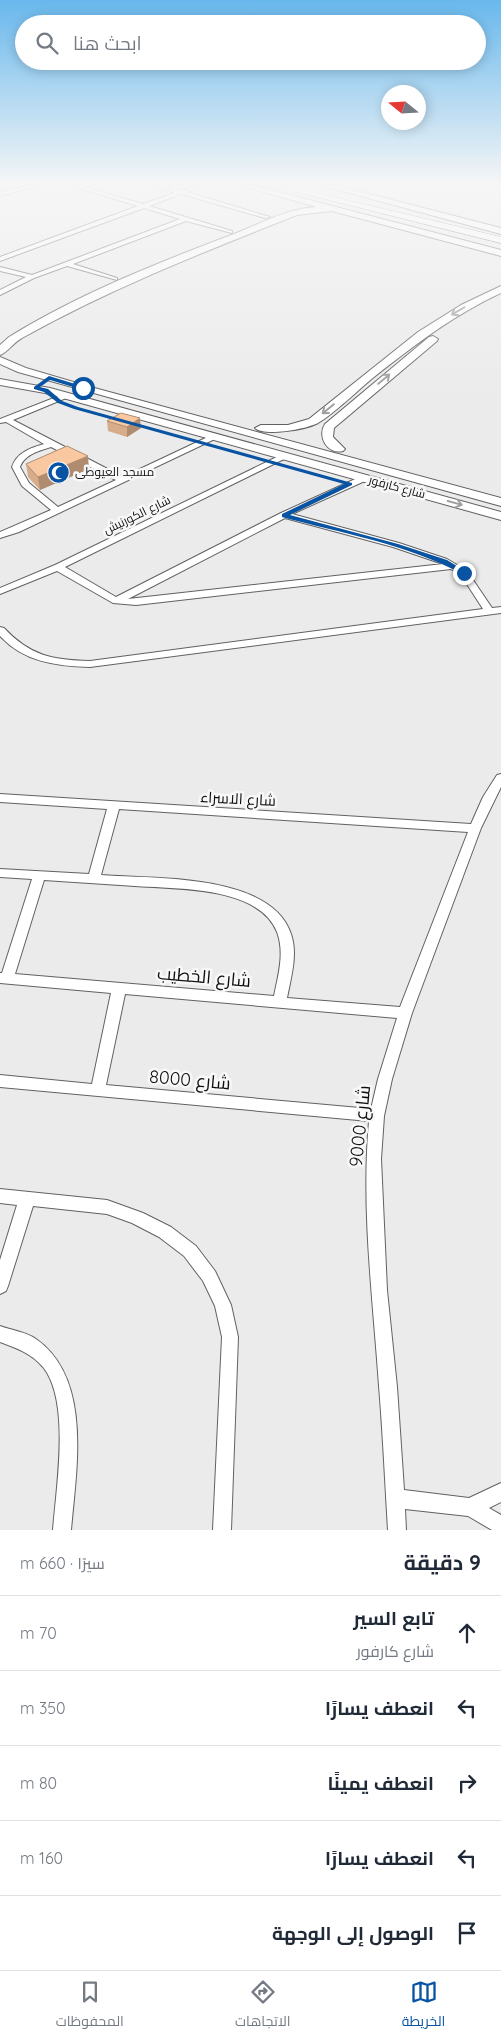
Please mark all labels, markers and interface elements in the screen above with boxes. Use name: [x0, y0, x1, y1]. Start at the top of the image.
search box: [15, 15, 486, 70]
icon: search: [33, 29, 61, 57]
text: ابحث هنا: [73, 31, 142, 55]
north arrow: [381, 85, 426, 130]
one-way arrow: [451, 307, 465, 317]
one-way arrow: [377, 374, 390, 385]
route start: [72, 377, 95, 400]
one-way arrow: [322, 403, 335, 414]
mosque icon: مسجد العيوطى: [47, 460, 71, 484]
place label: مسجد العيوطى: [75, 464, 154, 479]
street label: شارع كارفور: [366, 471, 427, 502]
street label: شارع الكورنيش: [101, 492, 173, 538]
one-way arrow: [447, 498, 463, 508]
route end: [453, 562, 476, 585]
street label: شارع الاسراء: [200, 787, 276, 812]
street label: شارع الخطيب: [156, 961, 252, 993]
street label: شارع 8000: [148, 1064, 232, 1096]
street label: شارع 9000: [344, 1084, 376, 1168]
text: 9 دقيقة: [404, 1549, 481, 1575]
text: سيرًا · 660 m: [20, 1553, 105, 1573]
text: تابع السير: [353, 1606, 434, 1630]
icon: ahead: [453, 1619, 481, 1647]
text: 70 m: [20, 1623, 57, 1643]
text: شارع كارفور: [357, 1641, 434, 1661]
icon: left: [453, 1694, 481, 1722]
text: انعطف يسارًا: [325, 1696, 434, 1720]
text: 350 m: [20, 1698, 66, 1718]
icon: right: [453, 1769, 481, 1797]
text: انعطف يمينًا: [327, 1771, 434, 1795]
text: 80 m: [20, 1773, 57, 1793]
icon: left: [453, 1844, 481, 1872]
text: انعطف يسارًا: [325, 1846, 434, 1870]
text: 160 m: [20, 1848, 63, 1868]
icon: arrive: [453, 1919, 481, 1947]
text: الوصول إلى الوجهة: [272, 1921, 434, 1945]
tab: المحفوظات: [56, 1978, 124, 2034]
tab: الاتجاهات: [235, 1978, 290, 2034]
tab: الخريطة: [402, 1978, 445, 2034]

